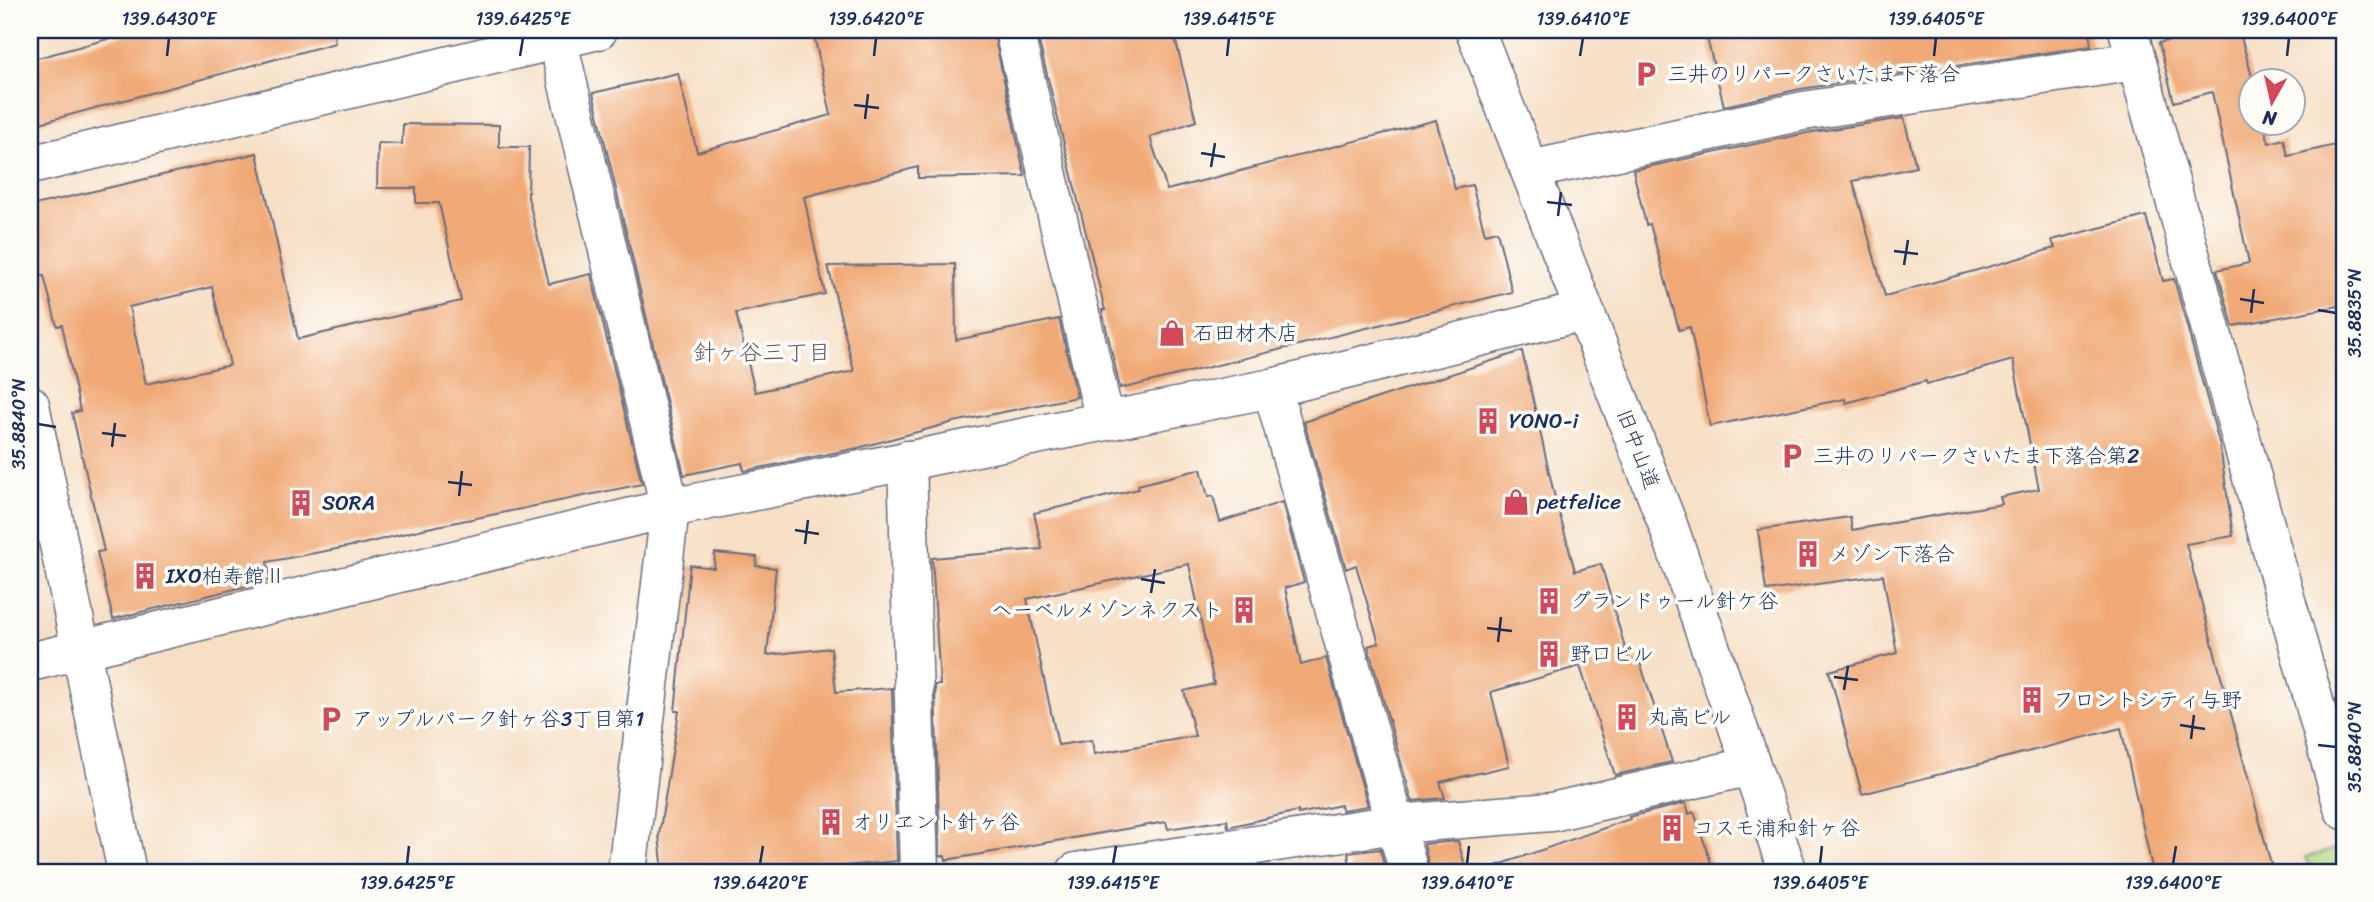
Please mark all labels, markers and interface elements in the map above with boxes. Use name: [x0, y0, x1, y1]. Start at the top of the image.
text: 139.6430°E: [122, 3, 217, 35]
text: 139.6425°E: [476, 3, 571, 35]
text: 139.6420°E: [828, 3, 925, 35]
text: 139.6415°E: [1183, 3, 1276, 35]
text: 139.6410°E: [1537, 3, 1630, 35]
text: 139.6405°E: [1888, 3, 1985, 35]
text: 139.6400°E: [2241, 3, 2338, 35]
place label: 三井のリパークさいたま下落合: [1667, 55, 1960, 93]
parking icon: 三井のリパークさいたま下落合: [1631, 59, 1661, 89]
north arrow: [2238, 66, 2308, 136]
text: N: [2260, 101, 2280, 136]
text: 35.8835°N: [2339, 268, 2371, 358]
place label: 石田材木店: [1193, 314, 1298, 352]
shop icon: 石田材木店: [1157, 318, 1187, 348]
district label: 針ヶ谷三丁目: [693, 332, 831, 373]
text: 35.8840°N: [3, 378, 35, 469]
place label: YONO-i: [1509, 402, 1579, 440]
street label: 旧中山道: [1605, 403, 1671, 495]
building icon: YONO-i: [1473, 406, 1503, 436]
place label: 三井のリパークさいたま下落合第2: [1813, 437, 2139, 475]
parking icon: 三井のリパークさいたま下落合第2: [1777, 441, 1807, 471]
place label: petfelice: [1536, 483, 1621, 521]
place label: SORA: [322, 484, 375, 522]
shop icon: petfelice: [1501, 487, 1531, 517]
building icon: SORA: [286, 488, 316, 518]
place label: メゾン下落合: [1829, 535, 1955, 573]
building icon: メゾン下落合: [1793, 539, 1823, 569]
place label: IXO柏寿館Ⅱ: [165, 557, 286, 595]
building icon: IXO柏寿館Ⅱ: [130, 561, 160, 591]
place label: グランドゥール針ケ谷: [1570, 582, 1779, 620]
building icon: グランドゥール針ケ谷: [1534, 586, 1564, 616]
place label: ヘーベルメゾンネクスト: [992, 591, 1223, 629]
building icon: ヘーベルメゾンネクスト: [1229, 595, 1259, 625]
place label: 野口ビル: [1570, 635, 1654, 673]
building icon: 野口ビル: [1534, 639, 1564, 669]
place label: フロントシティ与野: [2053, 681, 2242, 719]
building icon: フロントシティ与野: [2017, 685, 2047, 715]
place label: 丸高ビル: [1648, 698, 1732, 736]
place label: アップルパーク針ヶ谷3丁目第1: [352, 700, 644, 738]
text: 35.8840°N: [2339, 701, 2371, 792]
building icon: 丸高ビル: [1612, 702, 1642, 732]
parking icon: アップルパーク針ヶ谷3丁目第1: [316, 704, 346, 734]
place label: オリヱント針ヶ谷: [852, 803, 1020, 841]
building icon: オリヱント針ヶ谷: [816, 807, 846, 837]
place label: コスモ浦和針ヶ谷: [1693, 809, 1860, 847]
building icon: コスモ浦和針ヶ谷: [1657, 813, 1687, 843]
text: 139.6425°E: [360, 867, 455, 899]
text: 139.6420°E: [712, 867, 809, 899]
text: 139.6415°E: [1067, 867, 1160, 899]
text: 139.6410°E: [1421, 867, 1514, 899]
text: 139.6405°E: [1772, 867, 1869, 899]
text: 139.6400°E: [2125, 867, 2222, 899]

